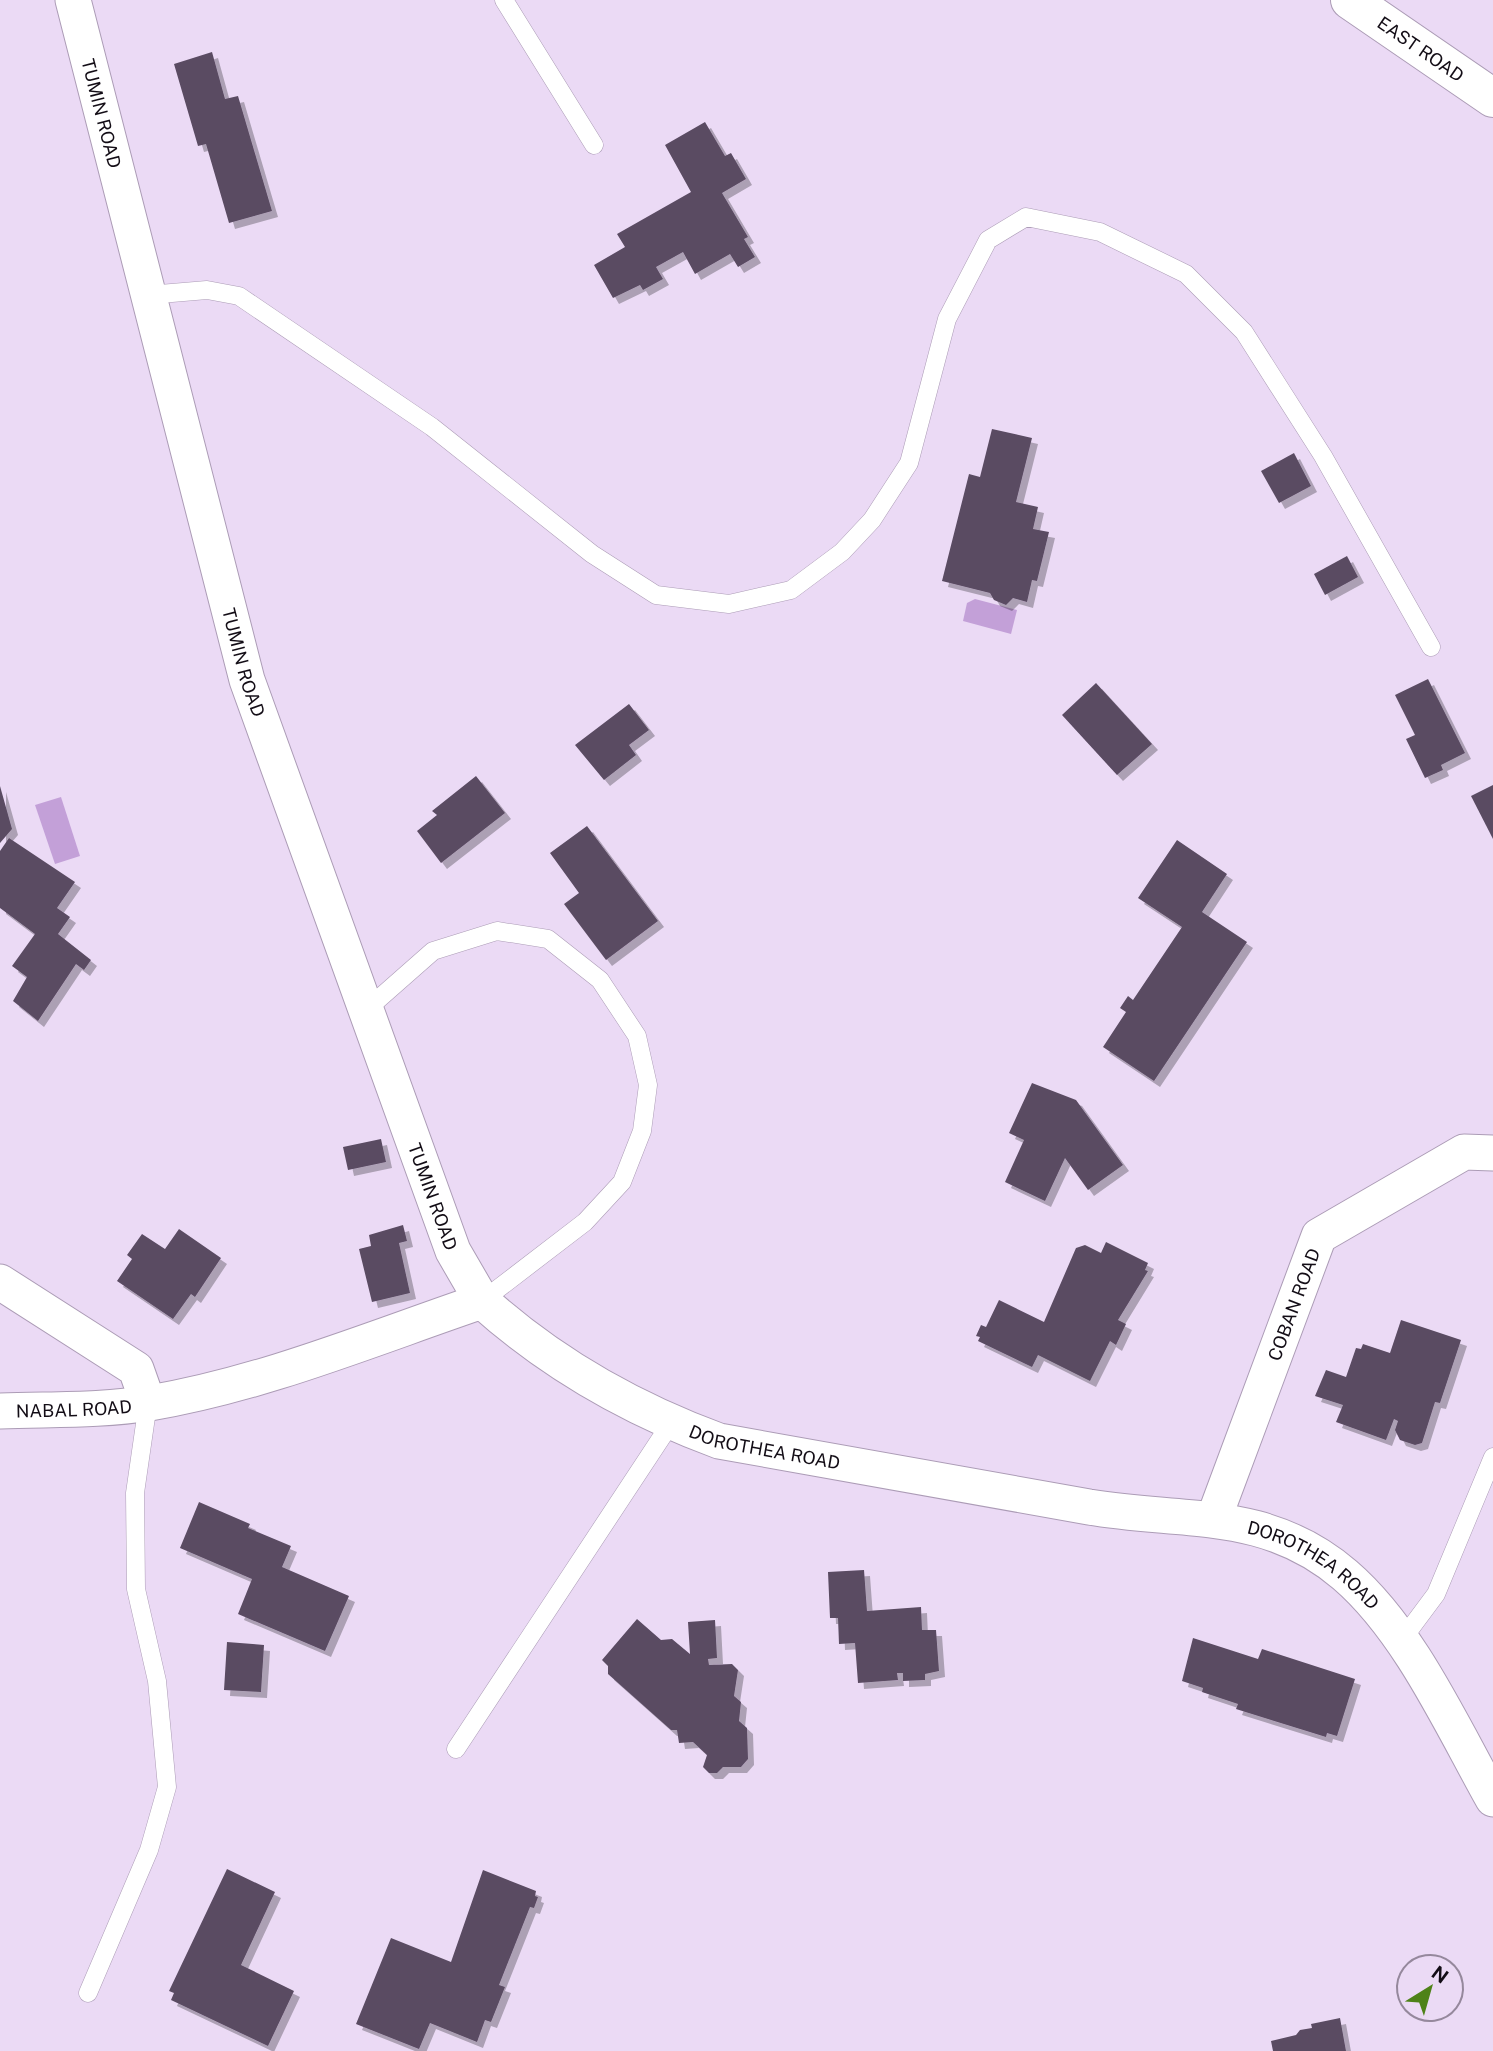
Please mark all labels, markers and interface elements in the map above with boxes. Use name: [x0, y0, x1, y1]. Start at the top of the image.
street label: EAST ROAD: [1374, 12, 1468, 86]
street label: TUMIN ROAD: [78, 56, 126, 170]
street label: TUMIN ROAD: [218, 606, 270, 719]
street label: TUMIN ROAD: [404, 1140, 462, 1253]
street label: COBAN ROAD: [1263, 1245, 1324, 1363]
street label: NABAL ROAD: [16, 1395, 133, 1421]
street label: DOROTHEA ROAD: [686, 1420, 842, 1473]
street label: DOROTHEA ROAD: [1245, 1516, 1384, 1613]
north arrow: [1395, 1953, 1465, 2023]
text: N: [1428, 1961, 1453, 1988]

